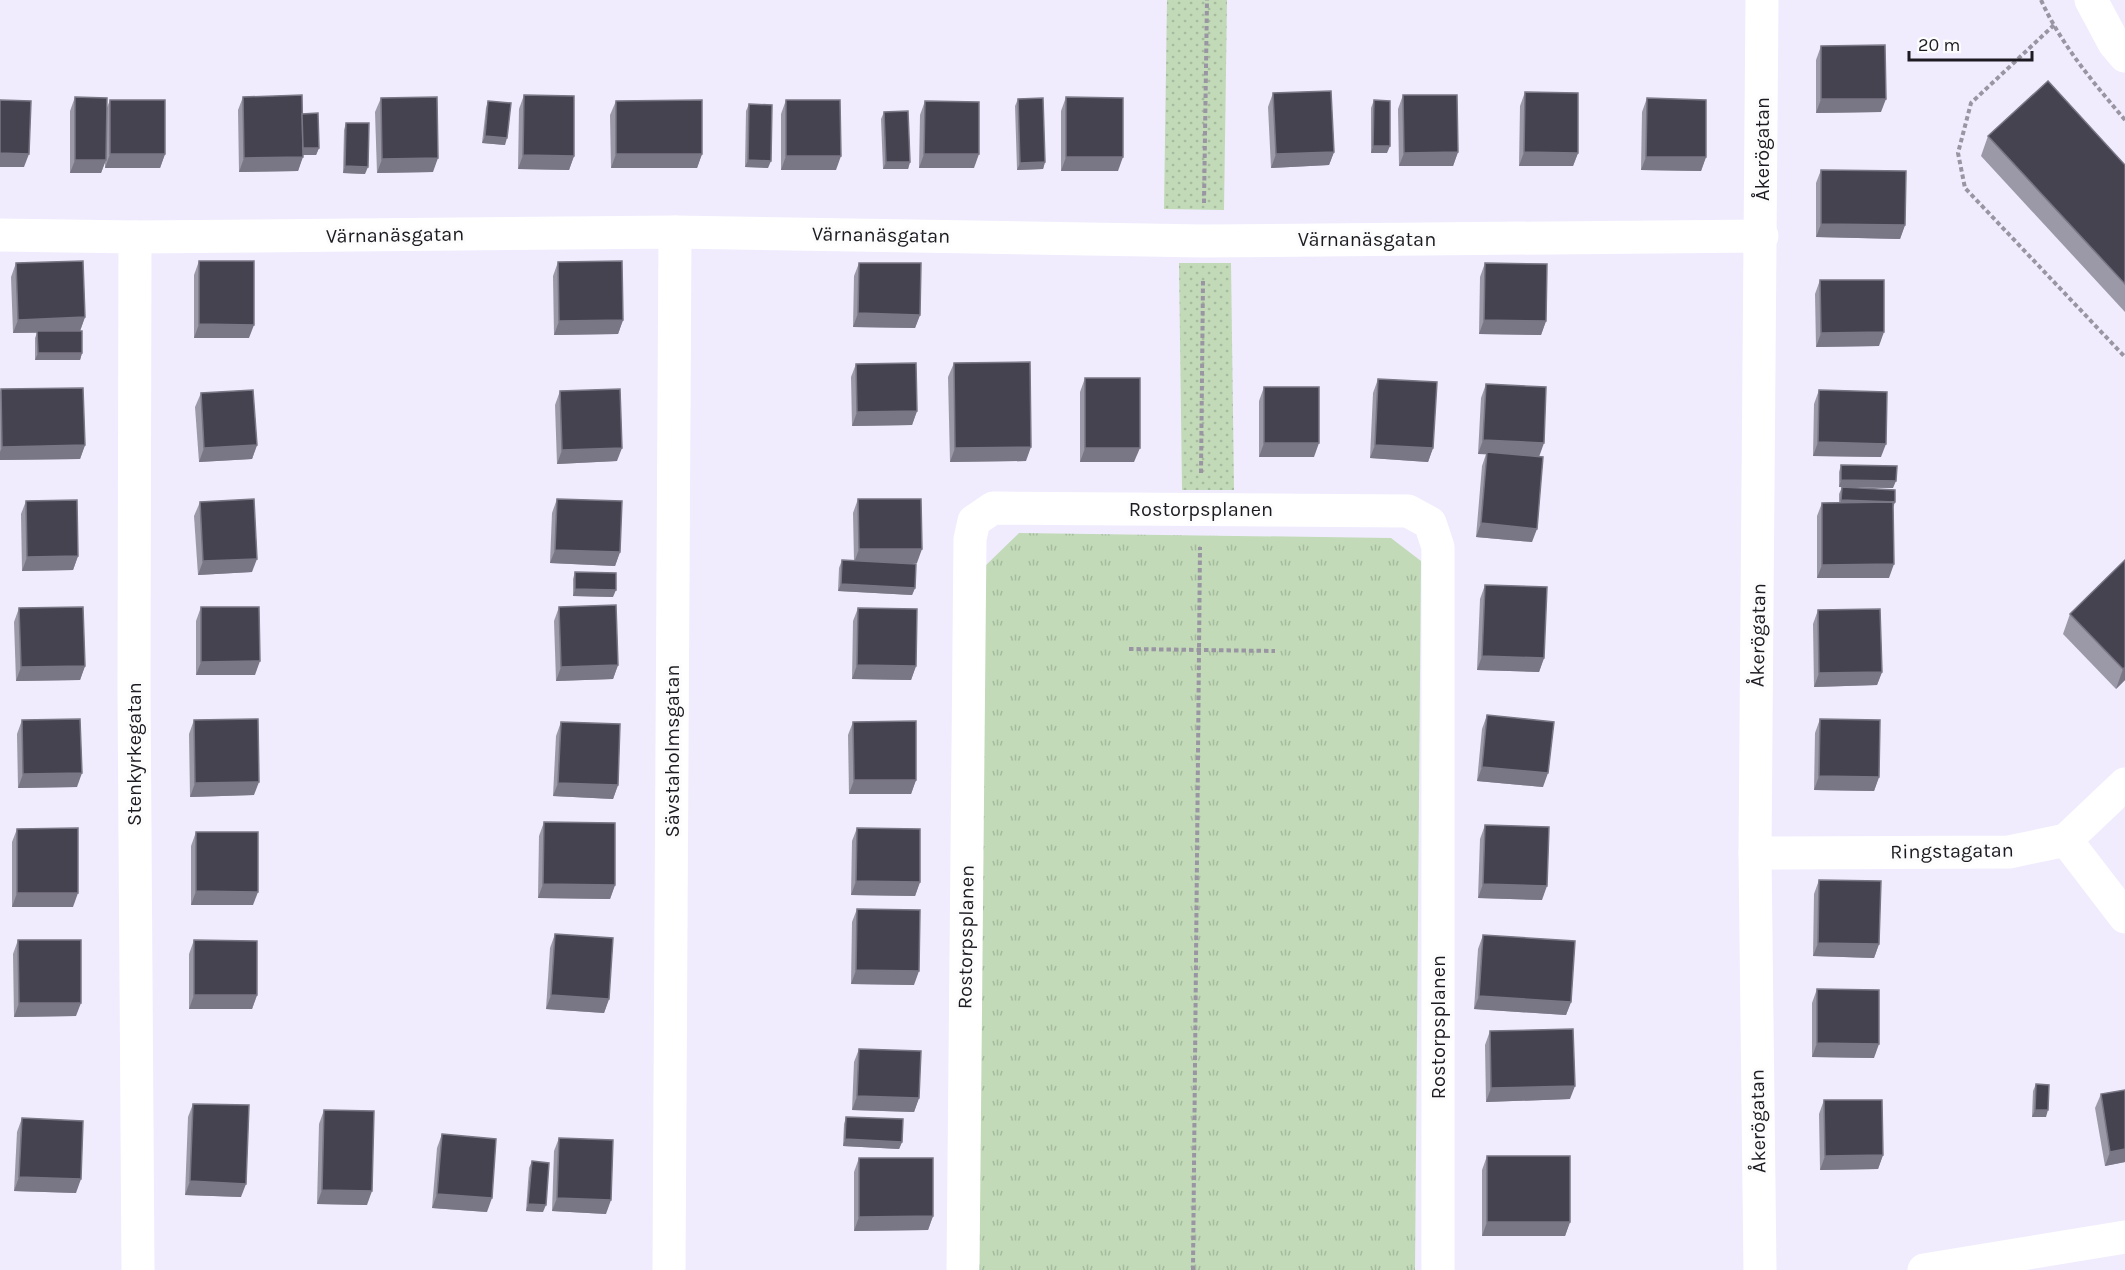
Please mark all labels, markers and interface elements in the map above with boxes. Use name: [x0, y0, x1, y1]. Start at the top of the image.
scale bar: [1909, 24, 2032, 62]
text: 20 m: [1918, 34, 1960, 56]
street label: Åkerögatan: [1751, 97, 1774, 201]
street label: Värnanäsgatan: [326, 222, 464, 248]
street label: Värnanäsgatan: [812, 222, 950, 248]
street label: Värnanäsgatan: [1298, 228, 1436, 251]
street label: Rostorpsplanen: [1129, 498, 1273, 521]
street label: Åkerögatan: [1746, 583, 1770, 687]
street label: Sävstaholmsgatan: [661, 665, 684, 837]
street label: Stenkyrkegatan: [123, 682, 146, 826]
street label: Ringstagatan: [1890, 838, 2014, 864]
street label: Rostorpsplanen: [953, 865, 979, 1009]
street label: Rostorpsplanen: [1427, 955, 1450, 1099]
street label: Åkerögatan: [1746, 1069, 1770, 1173]

